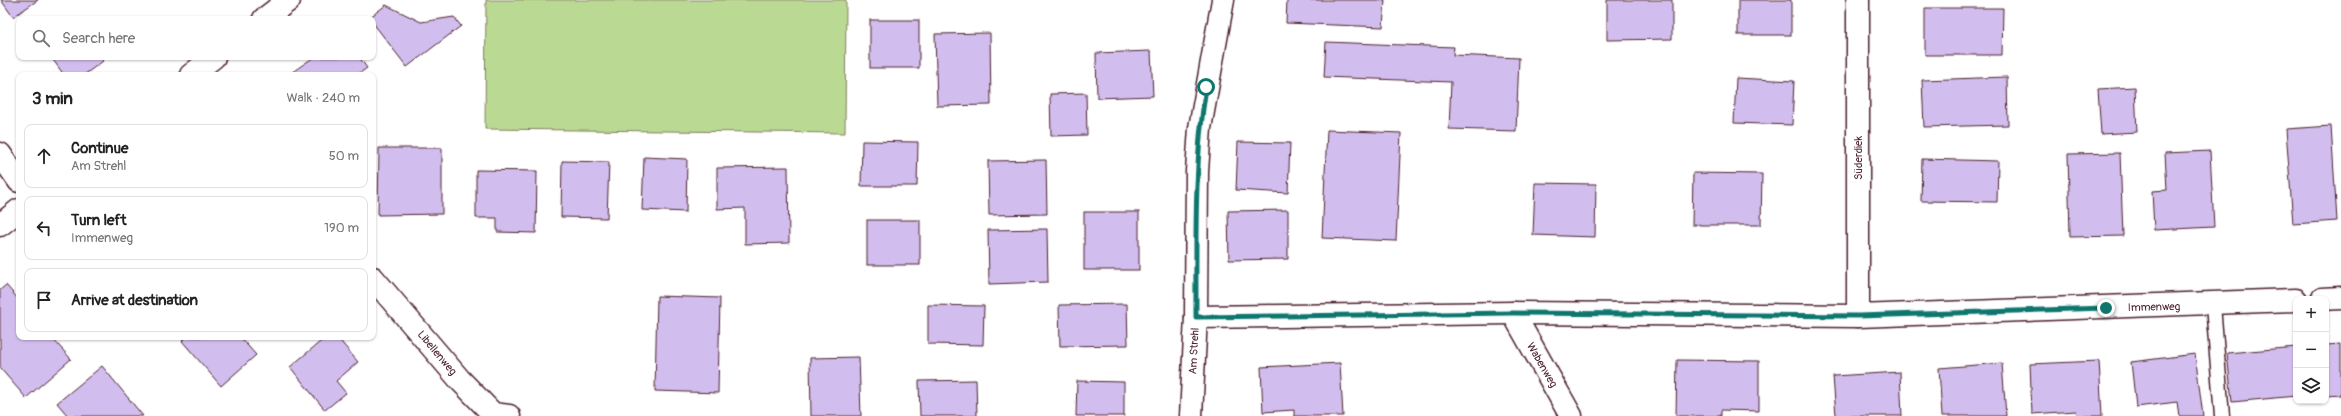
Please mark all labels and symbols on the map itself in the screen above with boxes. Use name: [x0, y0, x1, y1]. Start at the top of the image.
route start: [1197, 78, 1215, 96]
street label: Süderdiek: [1852, 136, 1865, 180]
route end: [2097, 299, 2115, 317]
street label: Immenweg: [2128, 300, 2181, 314]
street label: Am Strehl: [1186, 327, 1202, 375]
street label: Libellenweg: [415, 328, 460, 378]
street label: Wabenweg: [1524, 340, 1560, 390]

